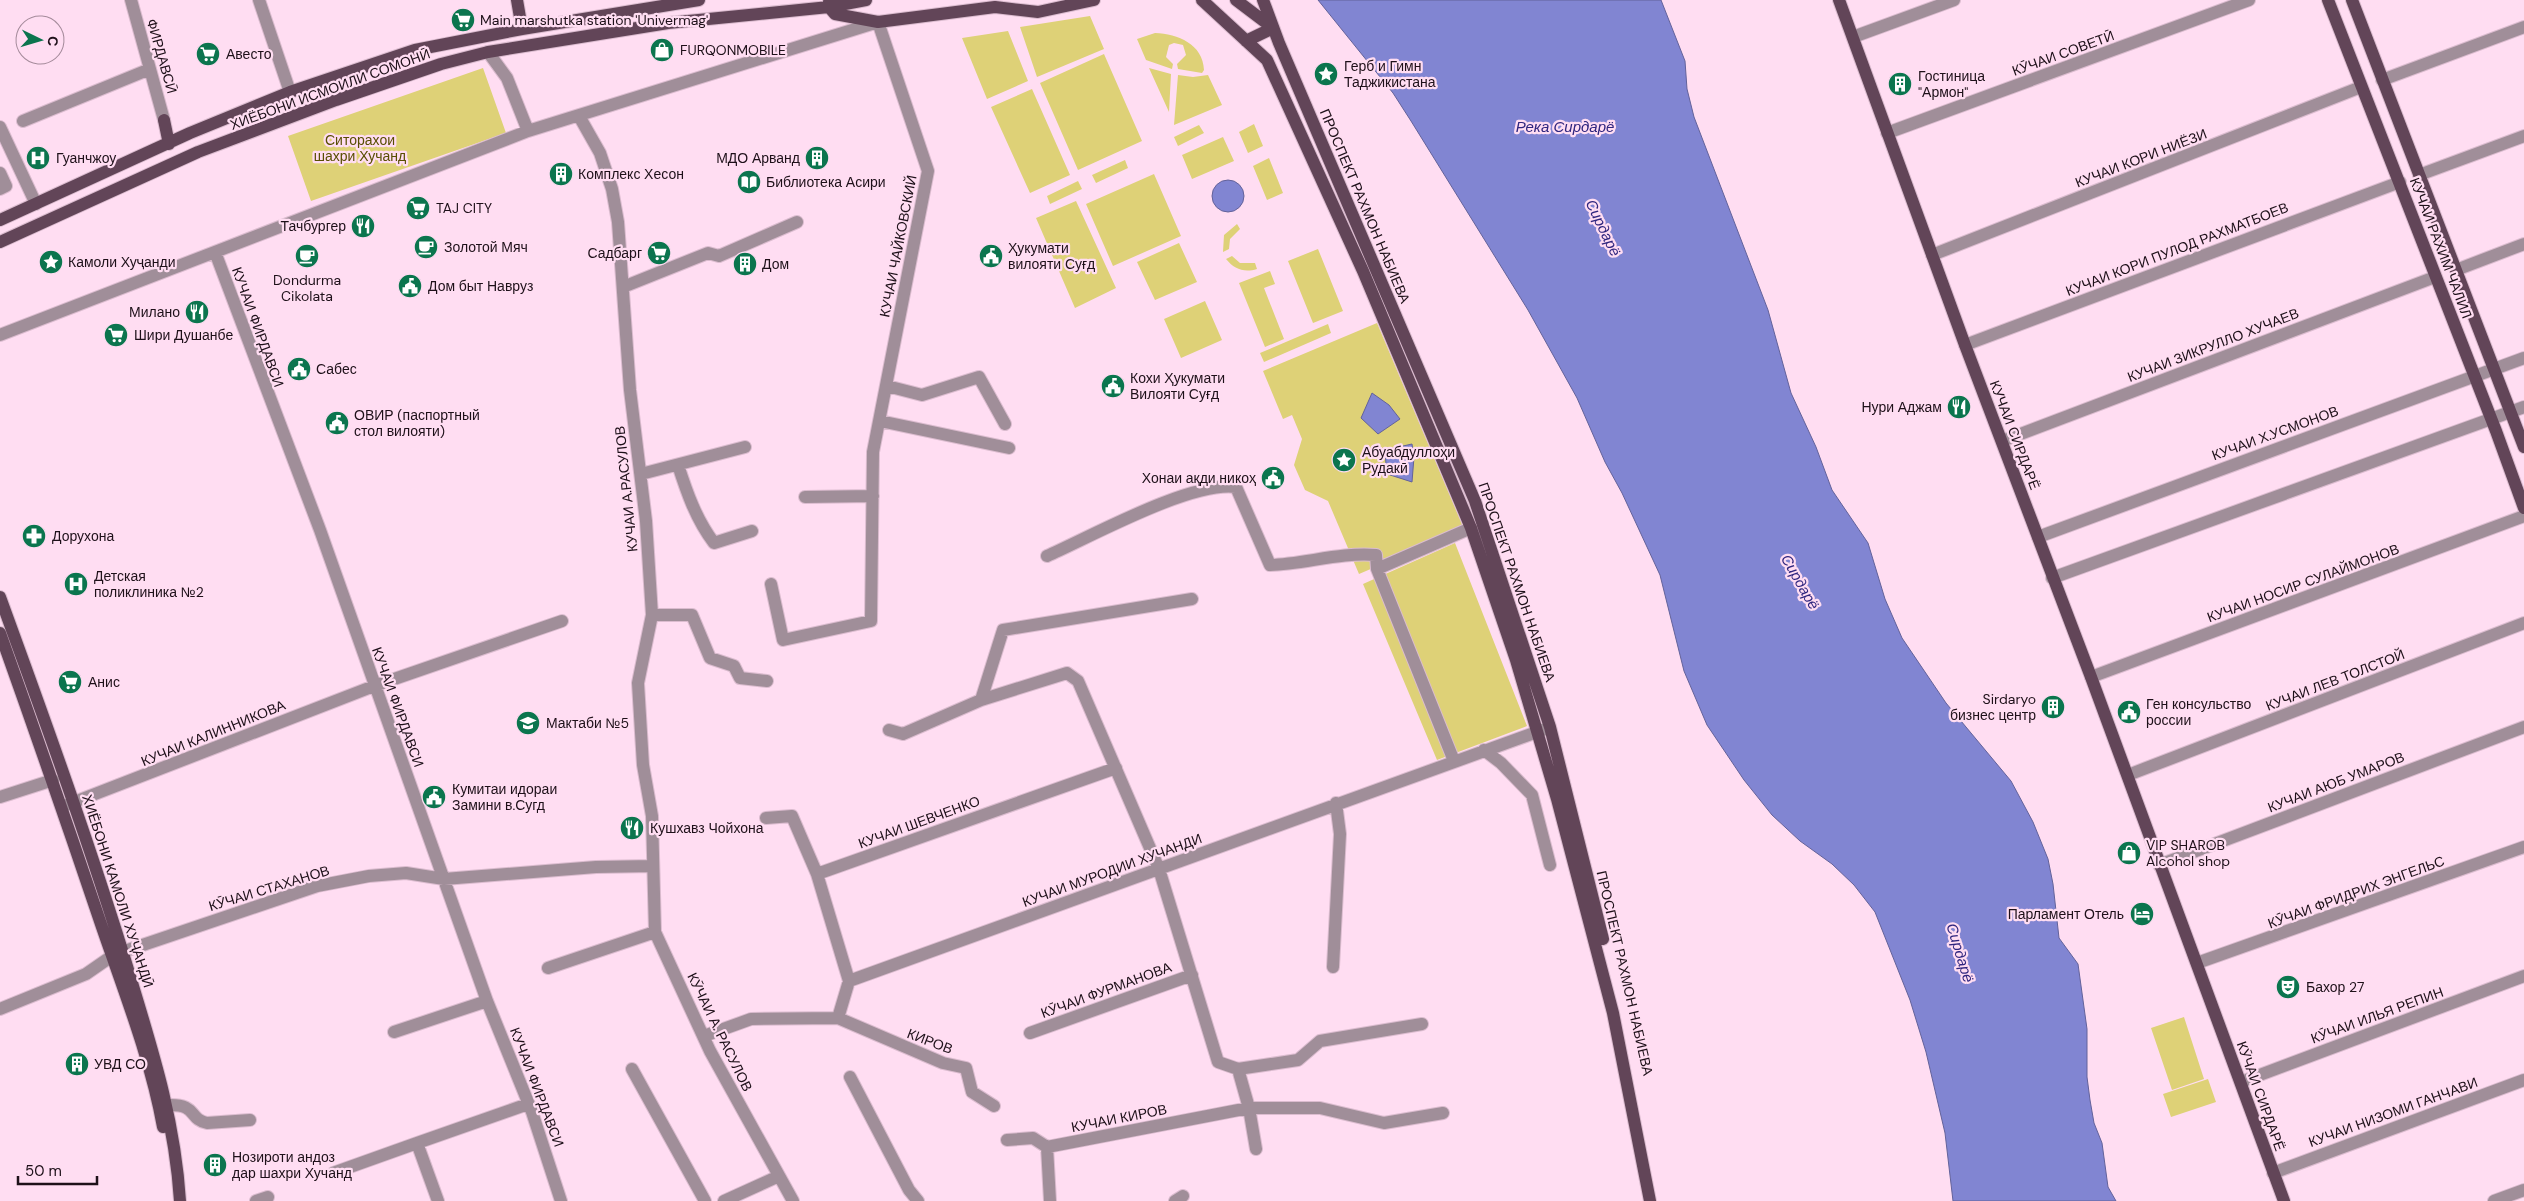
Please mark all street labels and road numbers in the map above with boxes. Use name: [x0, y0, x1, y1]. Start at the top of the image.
street label: ФИРДАВСӢ: [143, 17, 181, 95]
street label: КӮЧАИ СОВЕТӢ: [2009, 26, 2117, 80]
street label: ХИЁБОНИ ИСМОИЛИ СОМОНӢ: [228, 44, 432, 134]
street label: ПРОСПЕКТ РАХМОН НАБИЕВА: [1316, 106, 1414, 307]
street label: КУЧАИ КОРИ НИЁЗИ: [2073, 125, 2209, 191]
street label: КУЧАИ ЧАЙКОВСКИЙ: [875, 173, 921, 319]
street label: КУЧАИ РАХИМ ЧАЛИЛ: [2406, 175, 2476, 321]
street label: КУЧАИ КОРИ ПУЛОД РАХМАТБОЕВ: [2063, 198, 2291, 300]
street label: КУЧАИ ФИРДАВСИ: [228, 264, 288, 390]
street label: КУЧАИ ЗИКРУЛЛО ХУЧАЕВ: [2125, 304, 2301, 386]
street label: КУЧАИ СИРДАРЁ: [1986, 378, 2044, 492]
street label: КУЧАИ Х.УСМОНОВ: [2209, 402, 2341, 464]
street label: КУЧАИ А.РАСУЛОВ: [610, 425, 642, 553]
street label: ПРОСПЕКТ РАХМОН НАБИЕВА: [1474, 480, 1560, 685]
street label: КУЧАИ НОСИР СУЛАЙМОНОВ: [2204, 540, 2402, 626]
street label: КУЧАИ ФИРДАВСИ: [368, 644, 428, 770]
street label: КУЧАИ ЛЕВ ТОЛСТОЙ: [2263, 645, 2407, 715]
street label: КУЧАИ КАЛИННИКОВА: [138, 696, 288, 770]
street label: КУЧАИ АЮБ УМАРОВ: [2265, 748, 2407, 816]
street label: ХИЁБОНИ КАМОЛИ ХУҶАНДӢ: [78, 792, 158, 990]
street label: КУЧАИ ШЕВЧЕНКО: [856, 792, 982, 852]
street label: КУЧАИ МУРОДИИ ХУЧАНДИ: [1020, 829, 1204, 911]
street label: КӮЧАИ ФРИДРИХ ЭНГЕЛЬС: [2265, 852, 2447, 932]
street label: КӮЧАИ СТАХАНОВ: [206, 861, 332, 915]
street label: ПРОСПЕКТ РАХМОН НАБИЕВА: [1593, 869, 1657, 1078]
street label: КӮЧАИ ФУРМАНОВА: [1038, 958, 1174, 1022]
street label: КӮЧАИ А. РАСУЛОВ: [683, 970, 757, 1094]
street label: КӮЧАИ ИЛЬЯ РЕПИН: [2308, 983, 2446, 1047]
street label: КИРОВ: [905, 1024, 955, 1058]
street label: КУЧАИ ФИРДАВСИ: [506, 1025, 568, 1149]
street label: КӮЧАИ СИРДАРЁ: [2233, 1039, 2289, 1153]
street label: КУЧАИ НИЗОМИ ГАНЧАВИ: [2306, 1073, 2480, 1151]
street label: КУЧАИ КИРОВ: [1070, 1100, 1168, 1136]

